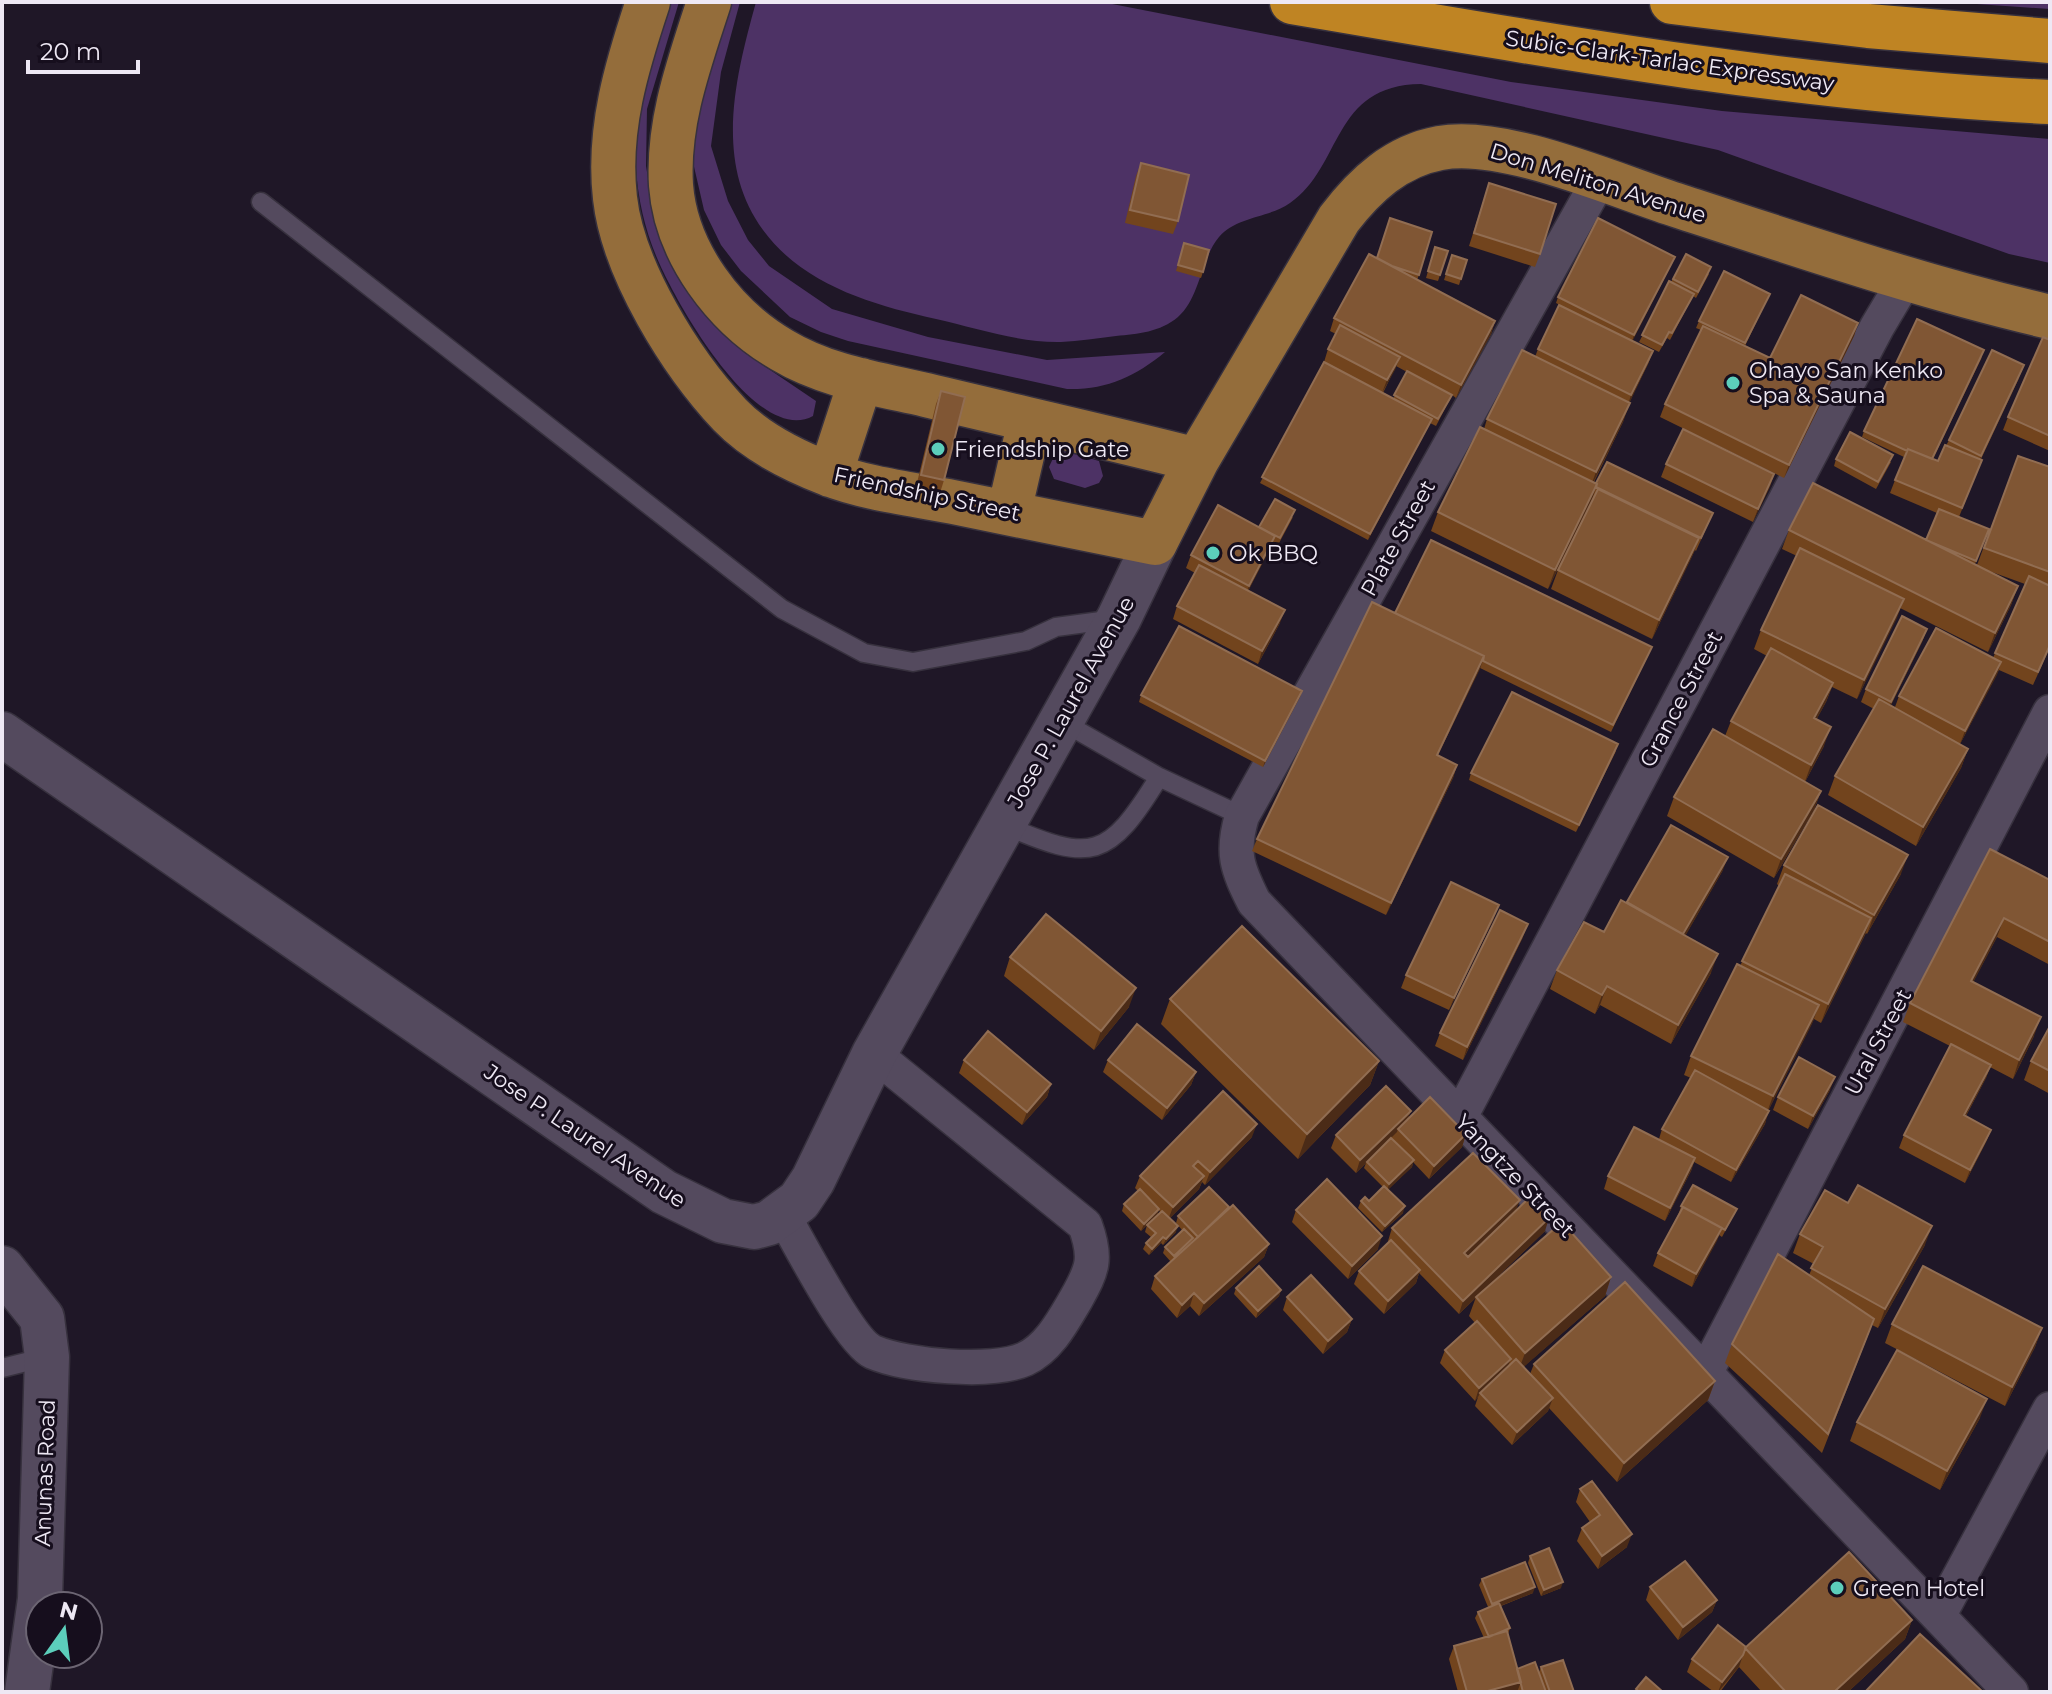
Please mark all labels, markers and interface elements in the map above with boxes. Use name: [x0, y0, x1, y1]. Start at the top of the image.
scale bar: [28, 24, 138, 74]
street label: Subic-Clark-Tarlac Expressway: [1504, 25, 1836, 97]
text: 20 m: [40, 37, 101, 66]
street label: Don Meliton Avenue: [1487, 137, 1709, 229]
place label: Ohayo San Kenko Spa & Sauna: [1749, 357, 1943, 409]
marker: Ohayo San Kenko Spa & Sauna: [1724, 374, 1742, 392]
place label: Friendship Gate: [954, 436, 1129, 463]
marker: Friendship Gate: [929, 440, 947, 458]
street label: Friendship Street: [831, 461, 1023, 527]
street label: Plate Street: [1355, 475, 1441, 601]
place label: Ok BBQ: [1229, 540, 1319, 567]
marker: Ok BBQ: [1204, 544, 1222, 562]
street label: Jose P. Laurel Avenue: [1001, 592, 1140, 813]
street label: Grance Street: [1634, 626, 1728, 772]
street label: Ural Street: [1839, 984, 1917, 1100]
street label: Jose P. Laurel Avenue: [478, 1058, 691, 1214]
street label: Yangtze Street: [1449, 1109, 1581, 1243]
street label: Anunas Road: [29, 1399, 61, 1547]
place label: Green Hotel: [1853, 1575, 1985, 1602]
marker: Green Hotel: [1828, 1579, 1846, 1597]
north arrow: [24, 1590, 104, 1670]
text: N: [57, 1596, 81, 1626]

